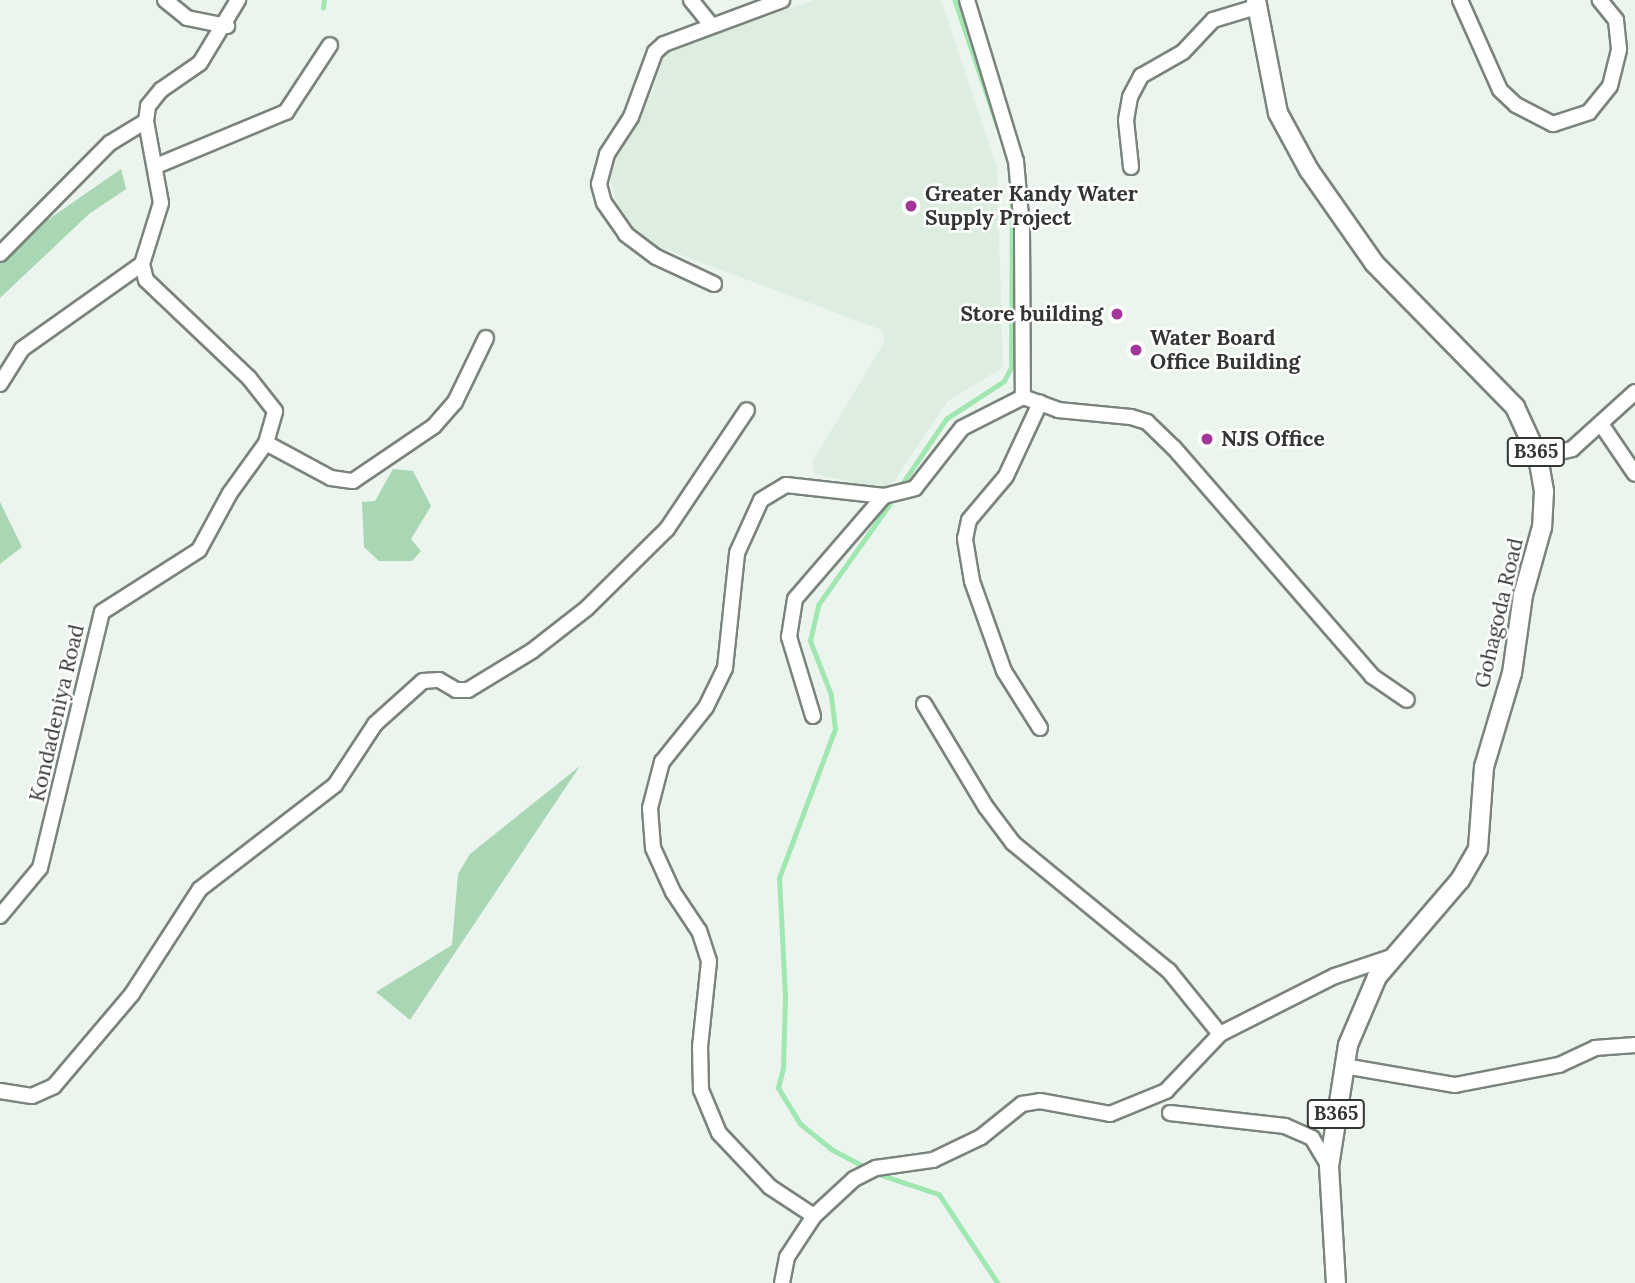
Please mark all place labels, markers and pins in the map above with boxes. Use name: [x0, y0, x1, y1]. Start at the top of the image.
place label: Greater Kandy Water Supply Project: [925, 181, 1138, 231]
marker: Greater Kandy Water Supply Project: [903, 198, 919, 214]
place label: Store building: [960, 301, 1103, 327]
marker: Store building: [1109, 306, 1125, 322]
place label: Water Board Office Building: [1150, 325, 1300, 375]
marker: Water Board Office Building: [1128, 342, 1144, 358]
place label: NJS Office: [1221, 426, 1325, 452]
marker: NJS Office: [1199, 431, 1215, 447]

